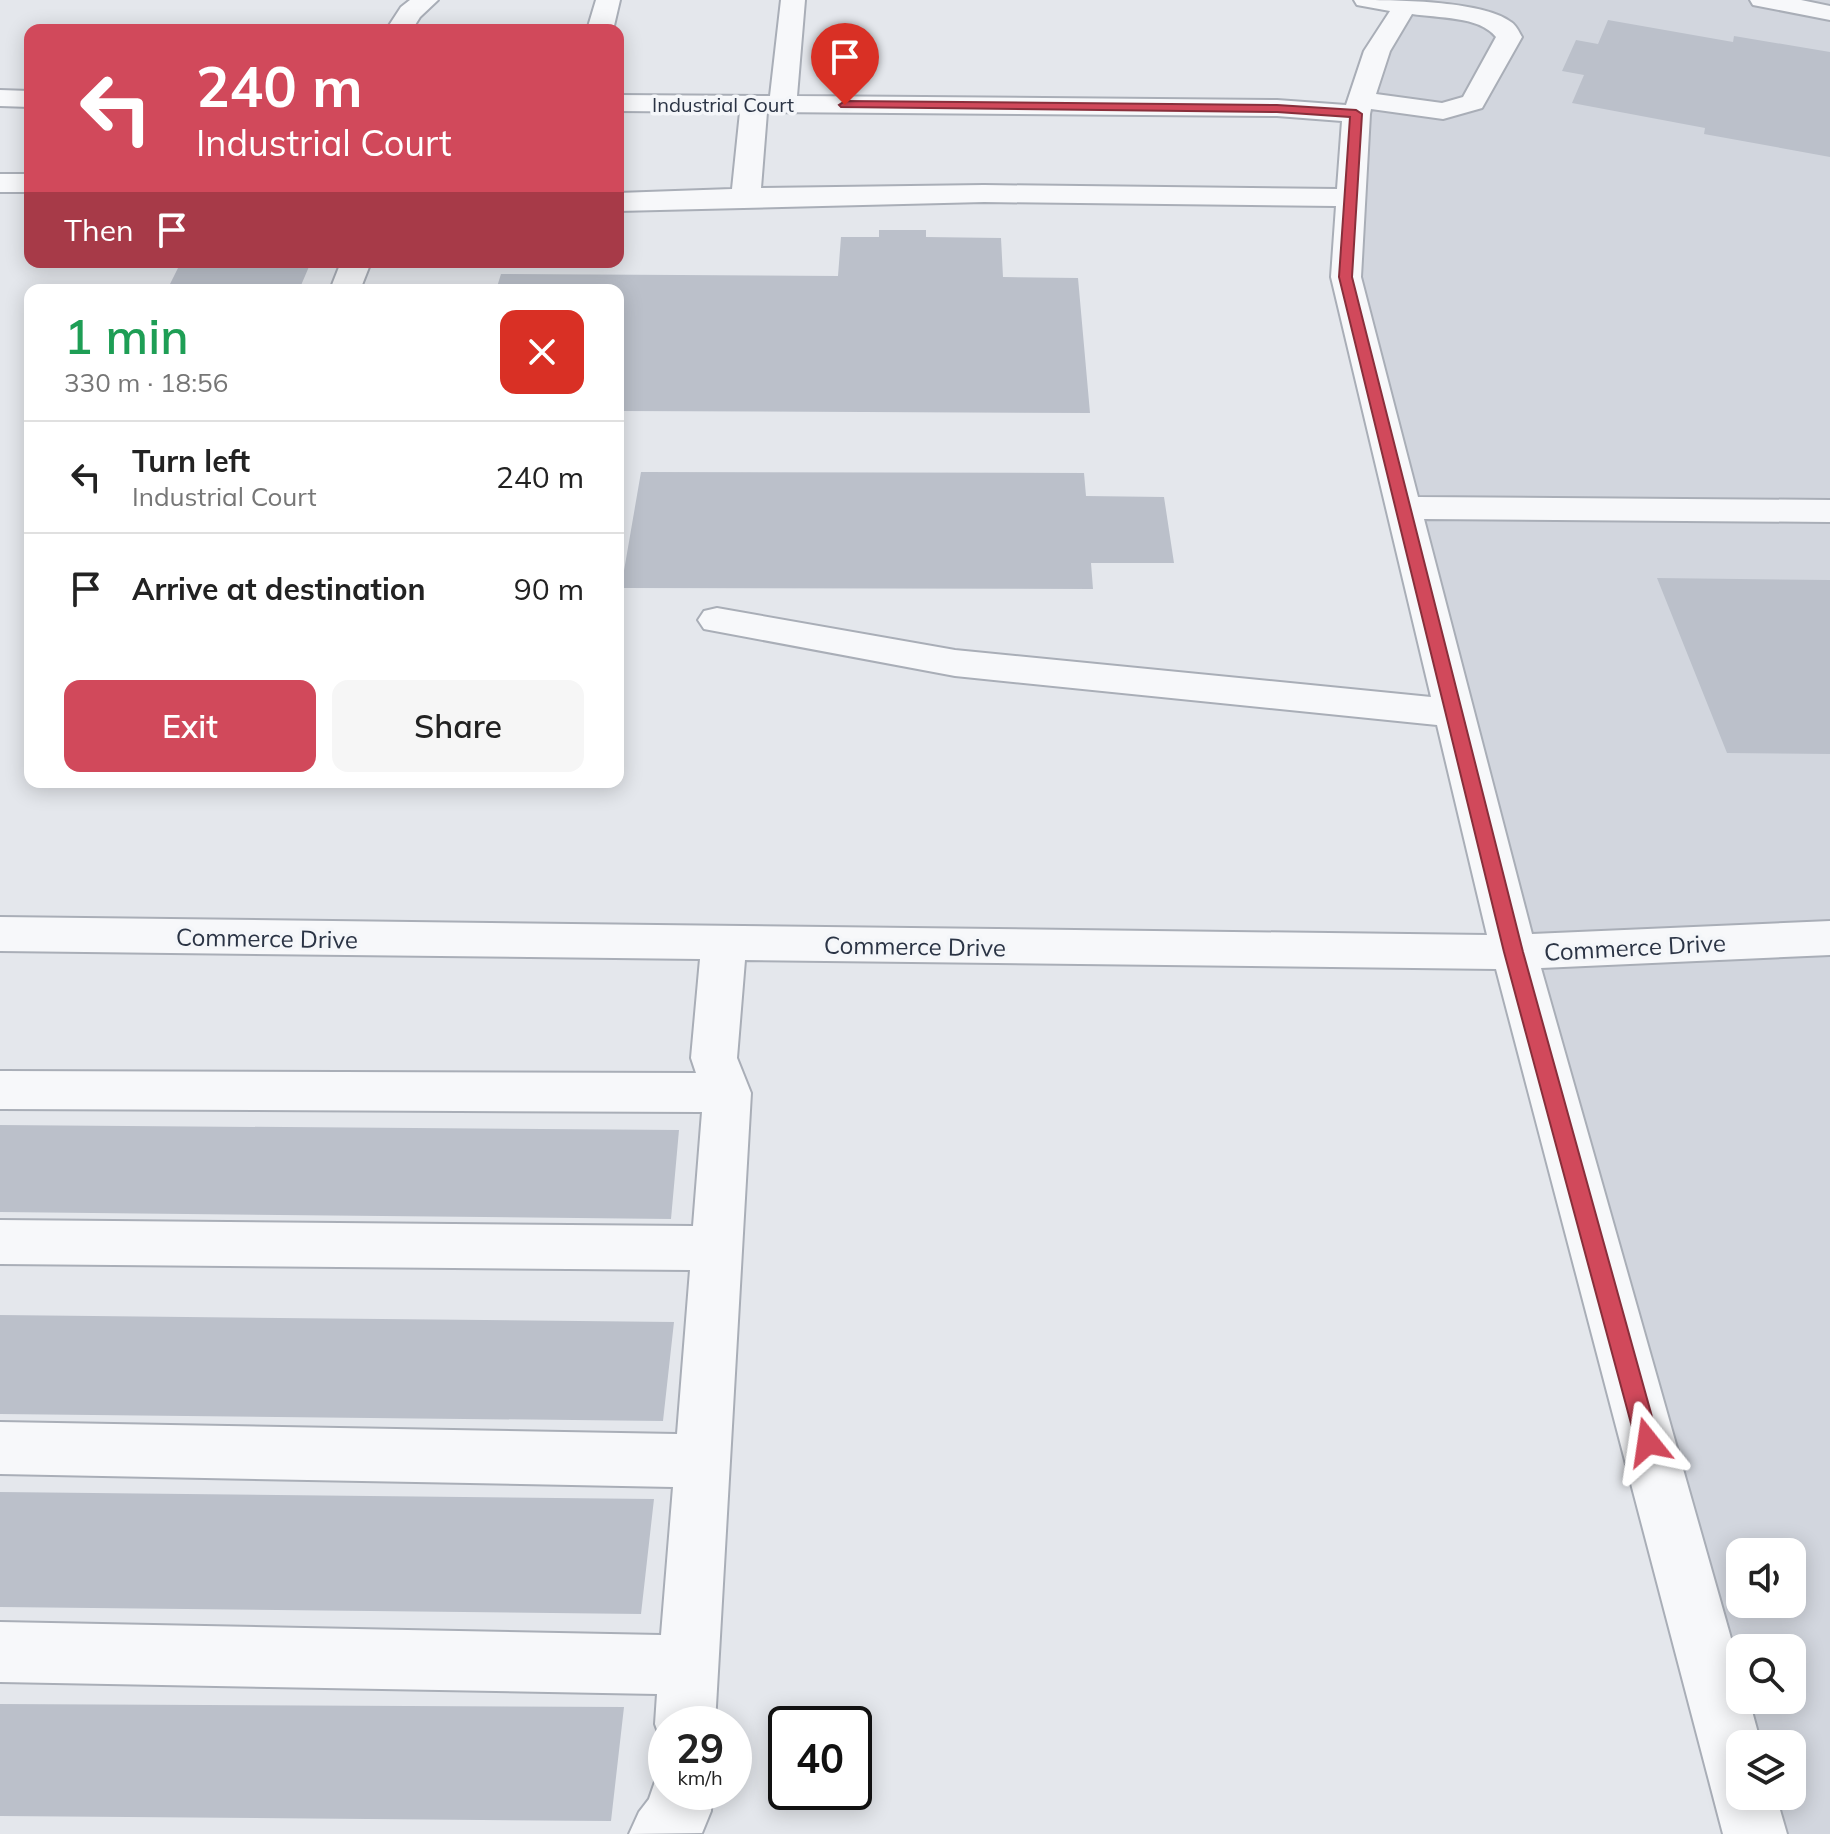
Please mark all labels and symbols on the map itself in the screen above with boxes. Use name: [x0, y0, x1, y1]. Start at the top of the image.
pin: [811, 23, 879, 105]
street label: Industrial Court: [652, 92, 794, 117]
street label: Commerce Drive: [176, 921, 358, 955]
street label: Commerce Drive: [1543, 927, 1727, 967]
street label: Commerce Drive: [824, 929, 1006, 963]
position arrow: [1606, 1400, 1690, 1484]
speed limit sign: 40: [768, 1706, 872, 1810]

